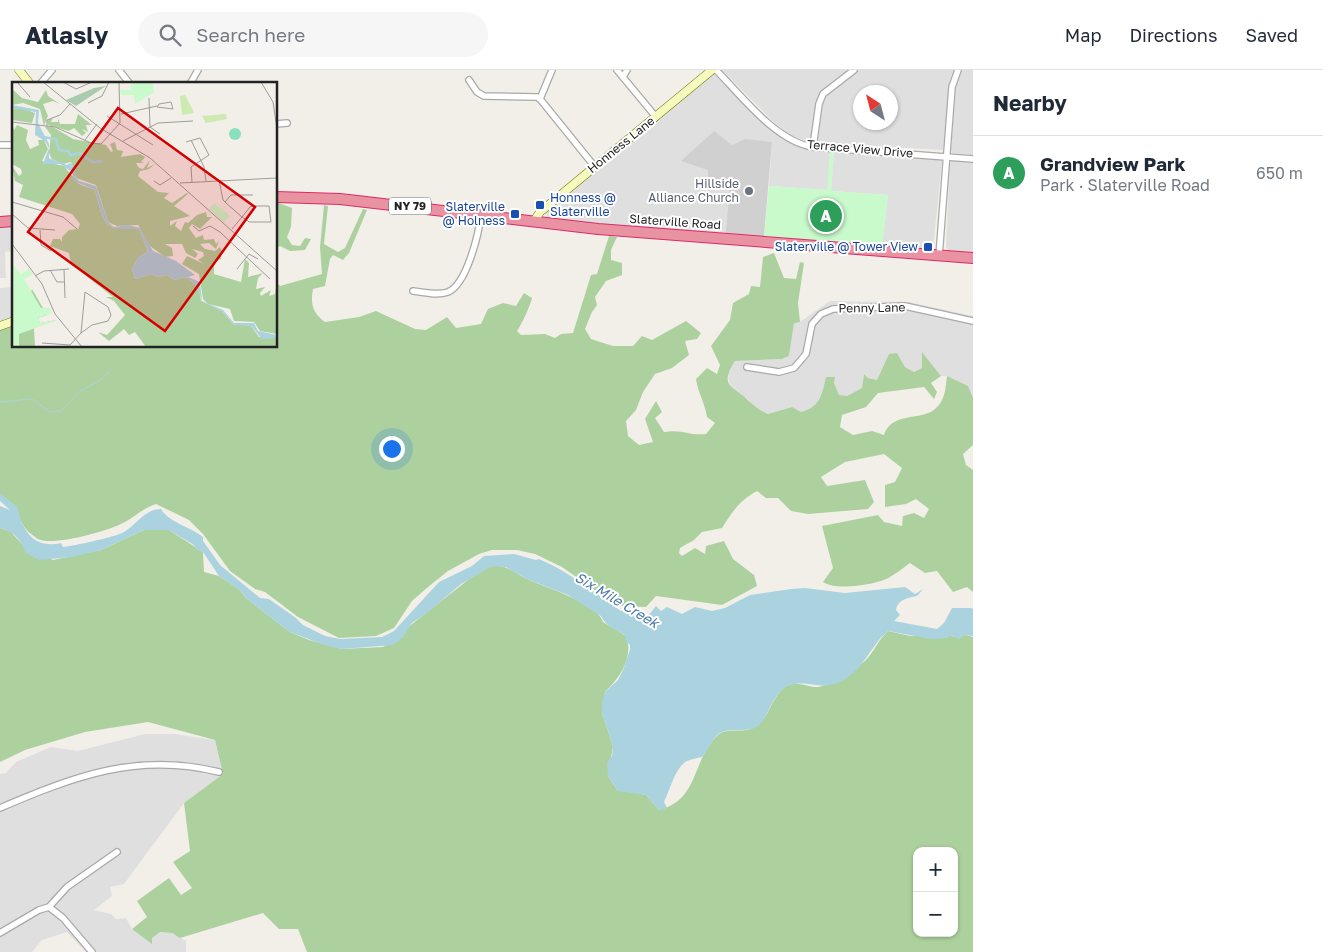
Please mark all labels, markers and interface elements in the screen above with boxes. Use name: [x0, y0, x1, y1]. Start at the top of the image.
search box: [138, 12, 488, 57]
text: Atlasly: [25, 20, 108, 49]
icon: search: [156, 21, 184, 49]
text: Search here: [196, 23, 305, 46]
text: Map: [1065, 24, 1101, 46]
text: Directions: [1129, 24, 1217, 46]
text: Saved: [1245, 24, 1298, 46]
inset map: [12, 82, 278, 348]
north arrow: [853, 85, 898, 130]
text: Nearby: [993, 90, 1067, 116]
street label: Honness Lane: [584, 113, 657, 176]
street label: Terrace View Drive: [806, 136, 914, 161]
text: Grandview Park: [1040, 152, 1185, 175]
text: A: [1003, 163, 1015, 183]
text: 650 m: [1256, 163, 1303, 183]
text: Park · Slaterville Road: [1040, 175, 1210, 195]
place label: Hillside Alliance Church: [648, 176, 739, 205]
marker: Hillside Alliance Church: [743, 185, 755, 197]
place label: Honness @ Slaterville: [550, 190, 616, 219]
pin: A: [810, 197, 842, 235]
road number: NY 79: [389, 198, 431, 214]
place label: Slaterville @ Holness: [443, 199, 505, 228]
marker: Honness @ Slaterville: [534, 199, 546, 211]
marker: Slaterville @ Holness: [509, 208, 521, 220]
street label: Slaterville Road: [629, 211, 721, 232]
place label: Slaterville @ Tower View: [775, 239, 918, 254]
marker: Slaterville @ Tower View: [922, 241, 934, 253]
street label: Penny Lane: [838, 299, 906, 316]
your location: [379, 436, 405, 462]
water label: Six Mile Creek: [572, 568, 664, 632]
map controls: [913, 847, 958, 937]
button: +: [913, 847, 958, 892]
button: −: [913, 892, 958, 937]

